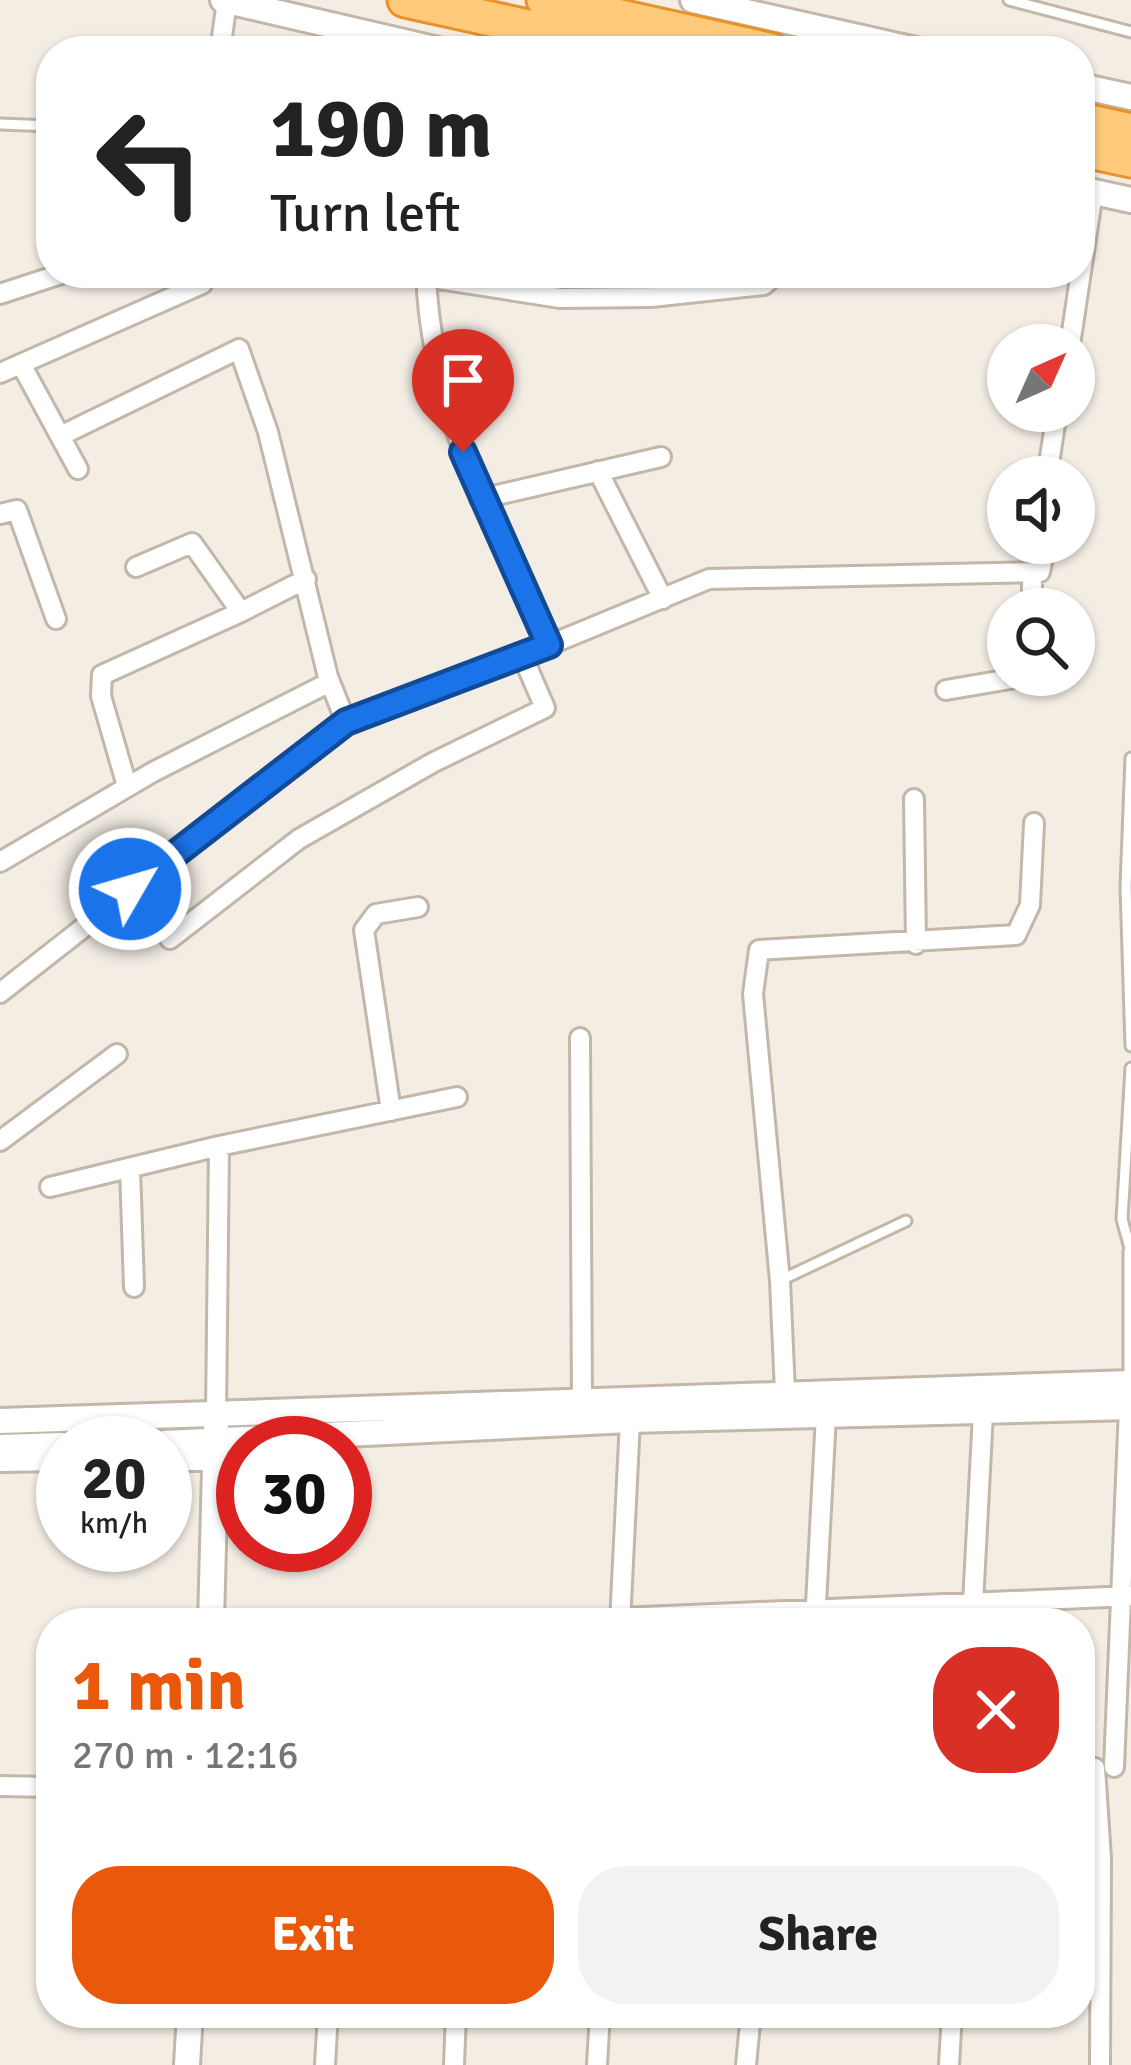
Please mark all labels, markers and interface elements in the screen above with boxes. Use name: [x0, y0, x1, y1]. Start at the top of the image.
text: 190 m: [270, 77, 492, 181]
icon: left: [72, 84, 228, 240]
text: Turn left: [270, 180, 460, 247]
north arrow: [987, 324, 1095, 432]
map controls: [987, 324, 1095, 696]
pin: [412, 329, 514, 452]
icon: arrive: [430, 347, 496, 413]
button: sound: [987, 456, 1095, 564]
button: search: [987, 588, 1095, 696]
position arrow: [67, 826, 193, 952]
speed limit sign: 30: [216, 1416, 372, 1572]
text: 20: [82, 1442, 146, 1516]
text: km/h: [80, 1505, 148, 1542]
text: 1 min: [72, 1641, 246, 1730]
button: close: [933, 1647, 1059, 1773]
text: 270 m · 12:16: [72, 1731, 299, 1779]
button: Exit: [72, 1866, 554, 2004]
button: Share: [578, 1866, 1059, 2004]

